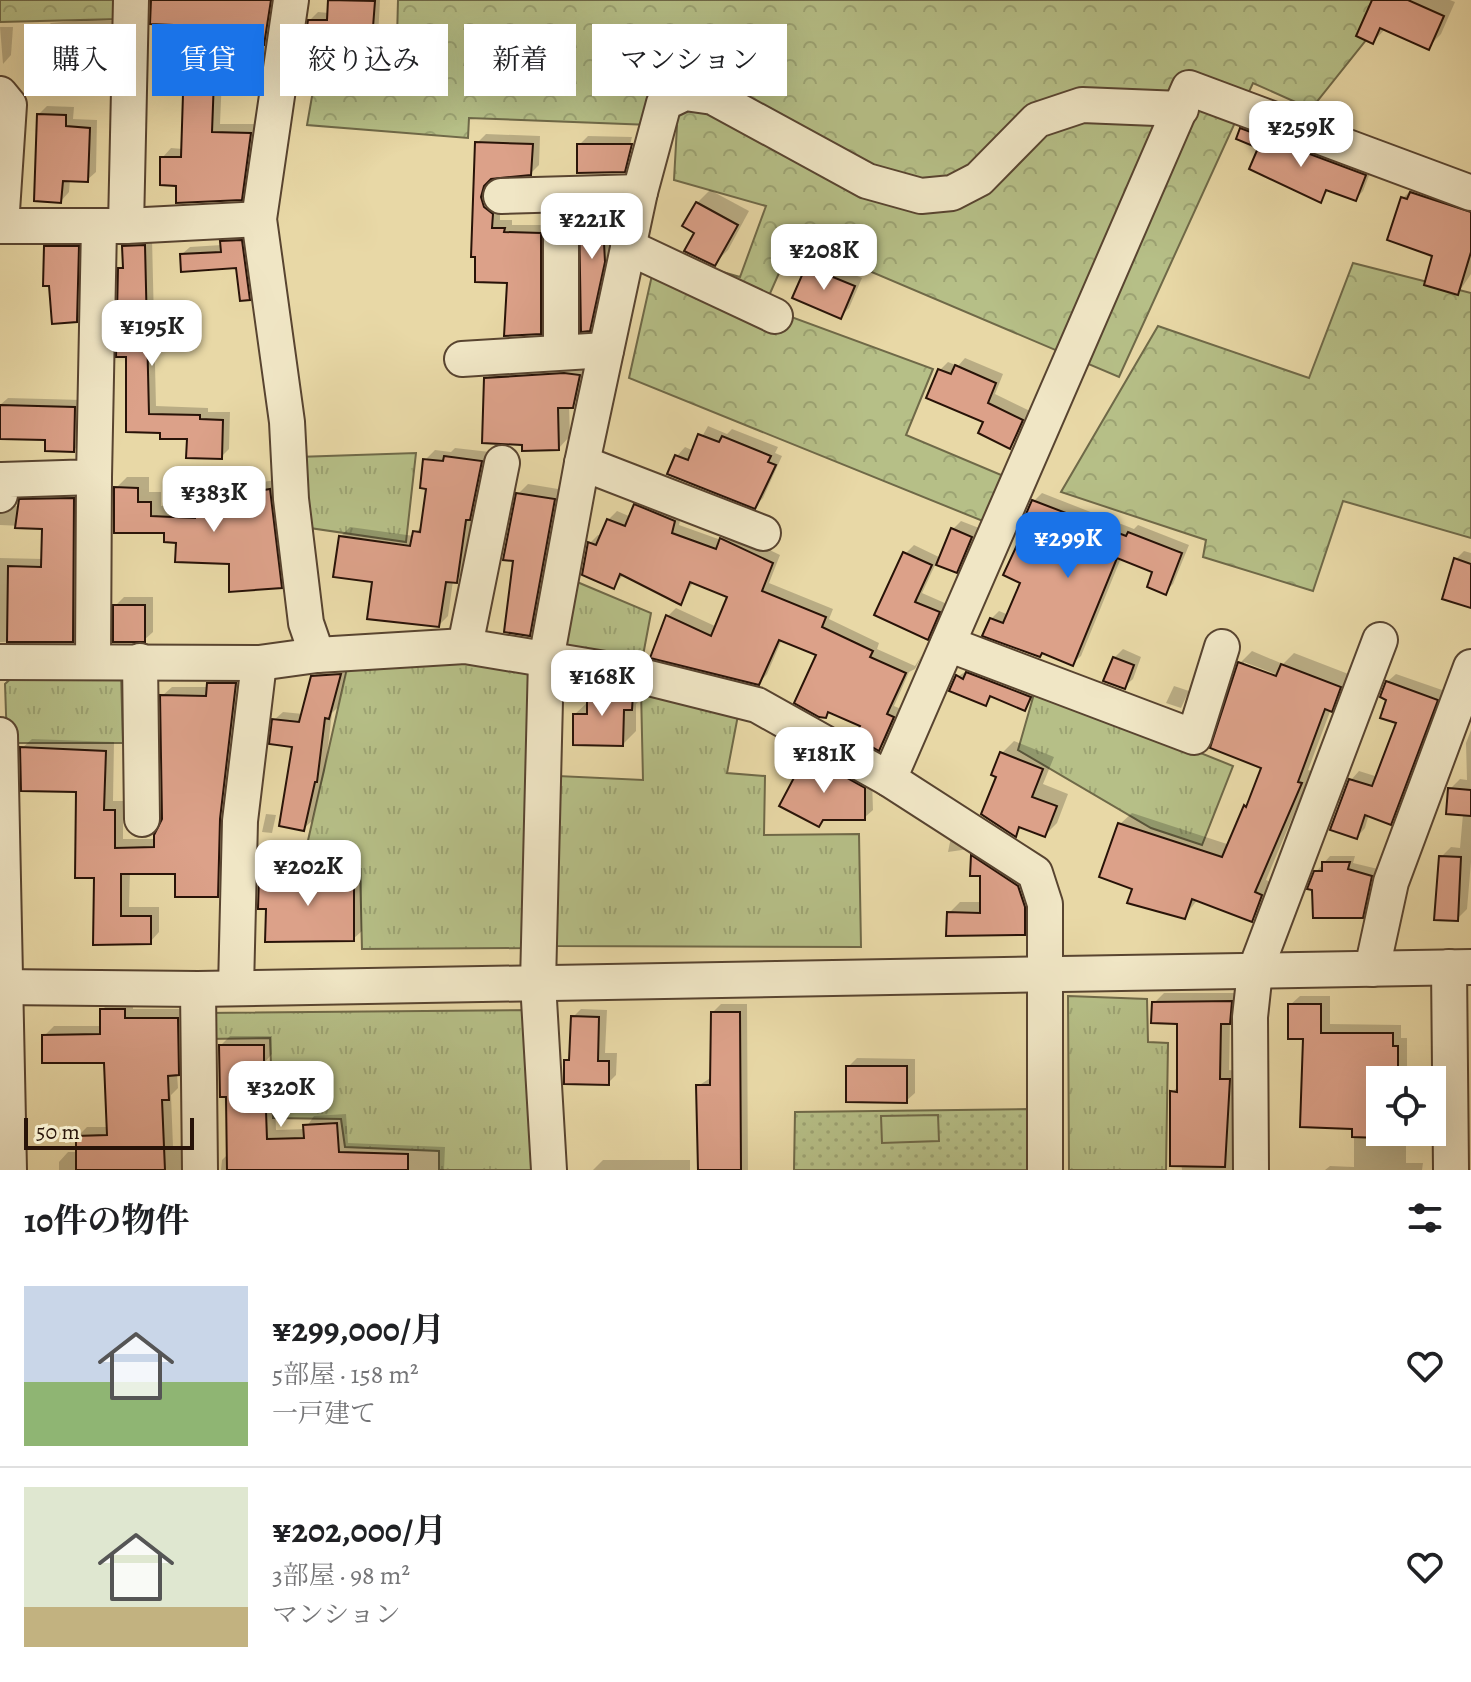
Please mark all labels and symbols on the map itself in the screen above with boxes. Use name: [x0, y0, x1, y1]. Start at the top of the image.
pin: ¥259K: [1245, 101, 1357, 169]
pin: ¥221K: [536, 193, 648, 261]
pin: ¥208K: [768, 224, 880, 292]
pin: ¥195K: [96, 300, 208, 368]
pin: ¥383K: [158, 466, 270, 534]
pin: ¥299K: [1012, 512, 1124, 580]
pin: ¥168K: [546, 650, 658, 718]
pin: ¥181K: [768, 727, 880, 795]
pin: ¥202K: [252, 840, 364, 908]
pin: ¥320K: [225, 1061, 337, 1129]
scale bar: [24, 1114, 194, 1150]

